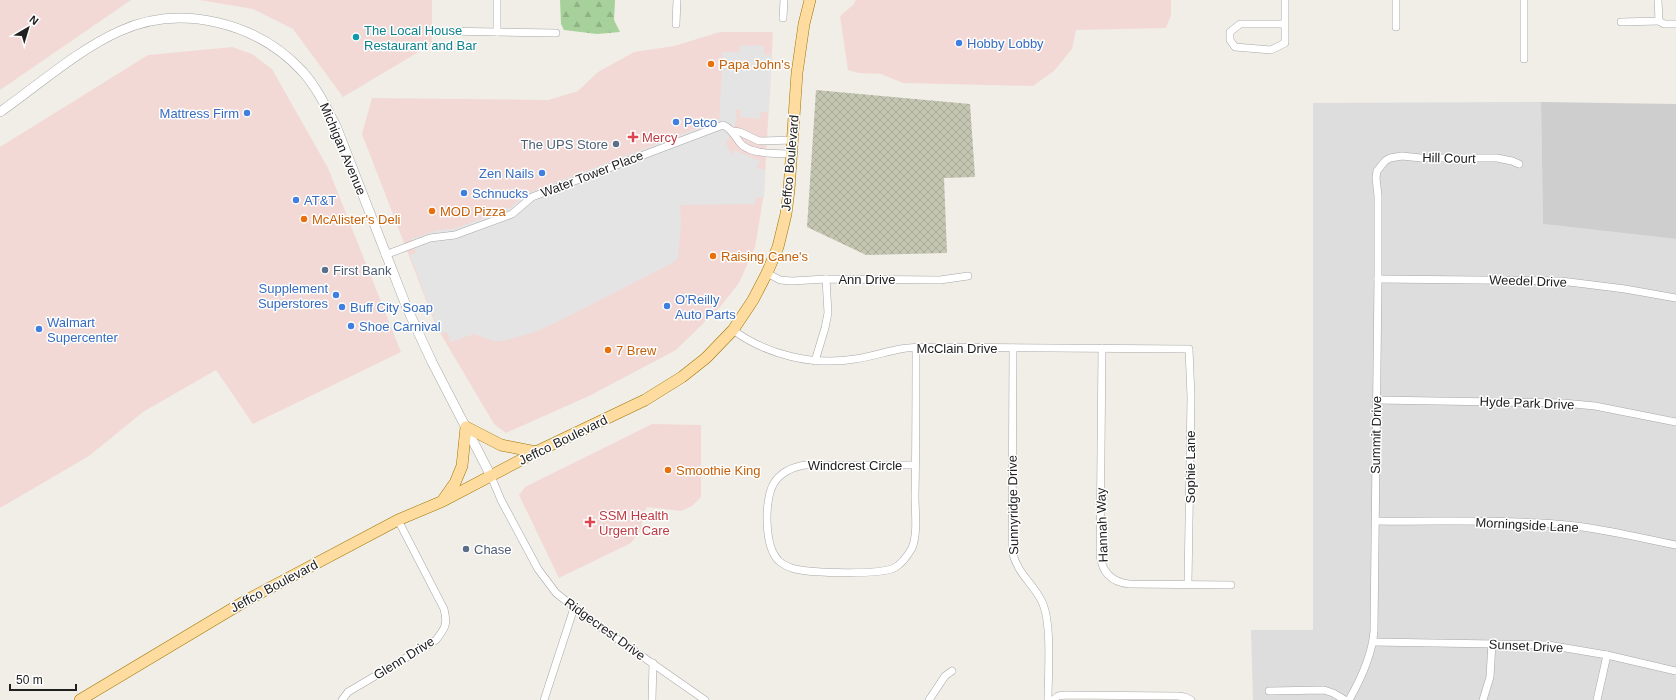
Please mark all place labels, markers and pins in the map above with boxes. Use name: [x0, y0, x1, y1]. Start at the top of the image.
place label: The Local House Restaurant and Bar: [364, 23, 477, 53]
marker: The Local House Restaurant and Bar: [351, 32, 361, 42]
place label: Hobby Lobby: [967, 36, 1044, 51]
marker: Hobby Lobby: [954, 38, 964, 48]
place label: Papa John's: [719, 57, 791, 72]
marker: Papa John's: [706, 59, 716, 69]
place label: Mattress Firm: [160, 106, 239, 121]
marker: Mattress Firm: [242, 108, 252, 118]
place label: Petco: [684, 115, 717, 130]
marker: Petco: [671, 117, 681, 127]
place label: Mercy: [642, 130, 678, 145]
marker: Mercy: [627, 131, 639, 143]
place label: The UPS Store: [521, 137, 608, 152]
marker: The UPS Store: [611, 139, 621, 149]
place label: Zen Nails: [479, 166, 534, 181]
marker: Zen Nails: [537, 168, 547, 178]
place label: Schnucks: [472, 186, 529, 201]
marker: Schnucks: [459, 188, 469, 198]
place label: AT&T: [304, 193, 336, 208]
marker: AT&T: [291, 195, 301, 205]
place label: MOD Pizza: [440, 204, 507, 219]
marker: MOD Pizza: [427, 206, 437, 216]
place label: McAlister's Deli: [312, 212, 401, 227]
marker: McAlister's Deli: [299, 214, 309, 224]
place label: Raising Cane's: [721, 249, 809, 264]
marker: Raising Cane's: [708, 251, 718, 261]
place label: First Bank: [333, 263, 392, 278]
marker: First Bank: [320, 265, 330, 275]
place label: Supplement Superstores: [258, 281, 328, 311]
marker: Supplement Superstores: [331, 290, 341, 300]
place label: O'Reilly Auto Parts: [675, 292, 736, 322]
place label: Buff City Soap: [350, 300, 433, 315]
marker: O'Reilly Auto Parts: [662, 301, 672, 311]
marker: Buff City Soap: [337, 302, 347, 312]
place label: Walmart Supercenter: [47, 315, 118, 345]
place label: Shoe Carnival: [359, 319, 441, 334]
marker: Shoe Carnival: [346, 321, 356, 331]
marker: Walmart Supercenter: [34, 324, 44, 334]
place label: 7 Brew: [616, 343, 657, 358]
marker: 7 Brew: [603, 345, 613, 355]
place label: Smoothie King: [676, 463, 761, 478]
marker: Smoothie King: [663, 465, 673, 475]
place label: SSM Health Urgent Care: [599, 508, 670, 538]
marker: SSM Health Urgent Care: [584, 516, 596, 528]
place label: Chase: [474, 542, 512, 557]
marker: Chase: [461, 544, 471, 554]

